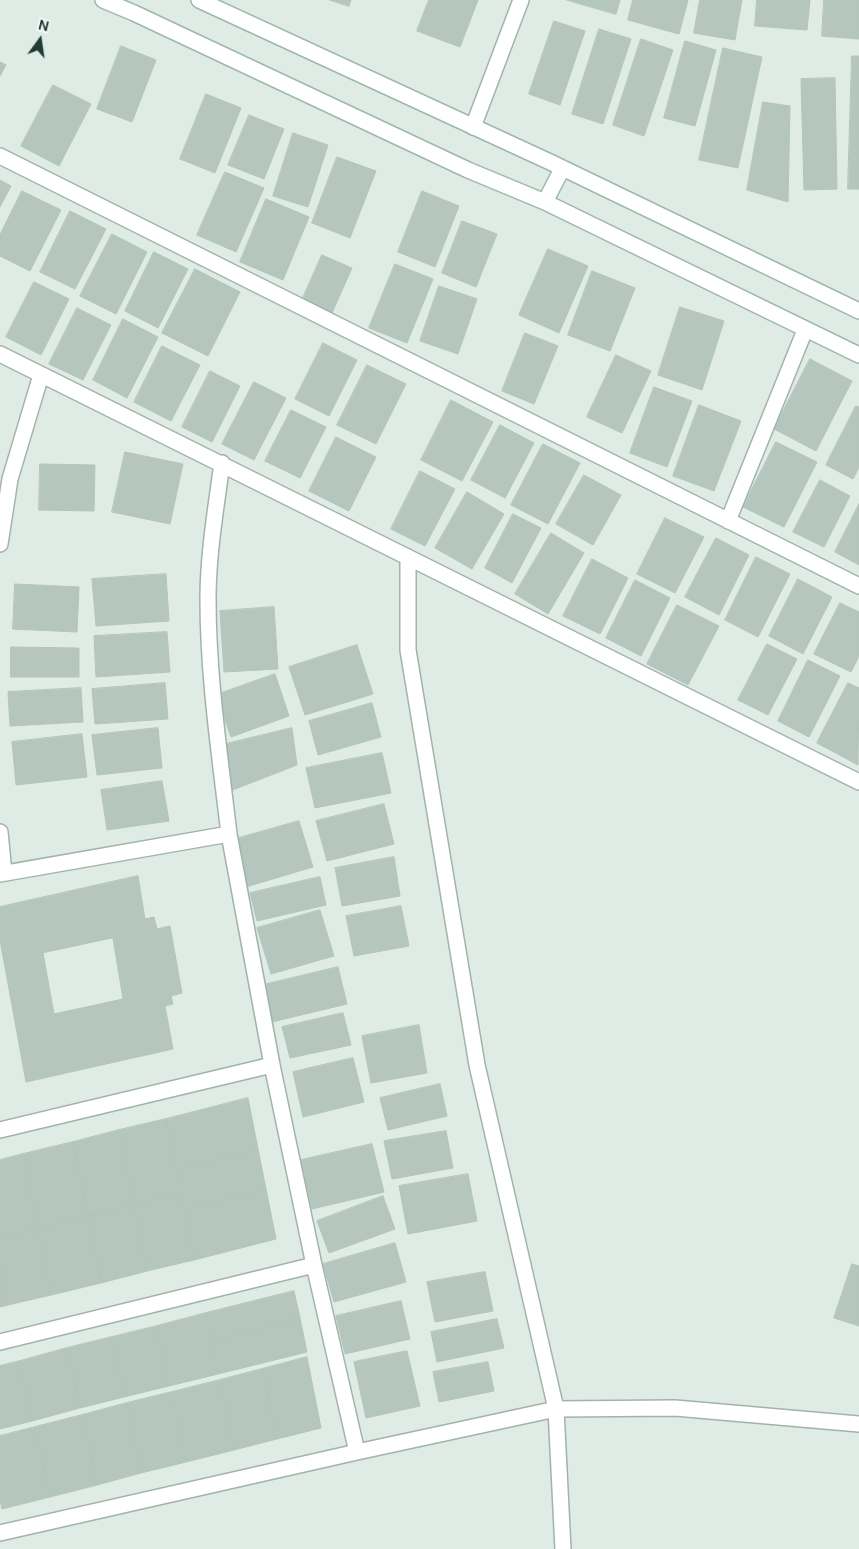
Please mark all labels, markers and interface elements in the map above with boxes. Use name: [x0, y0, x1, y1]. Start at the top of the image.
north arrow: [15, 15, 65, 65]
text: N: [36, 15, 51, 35]

